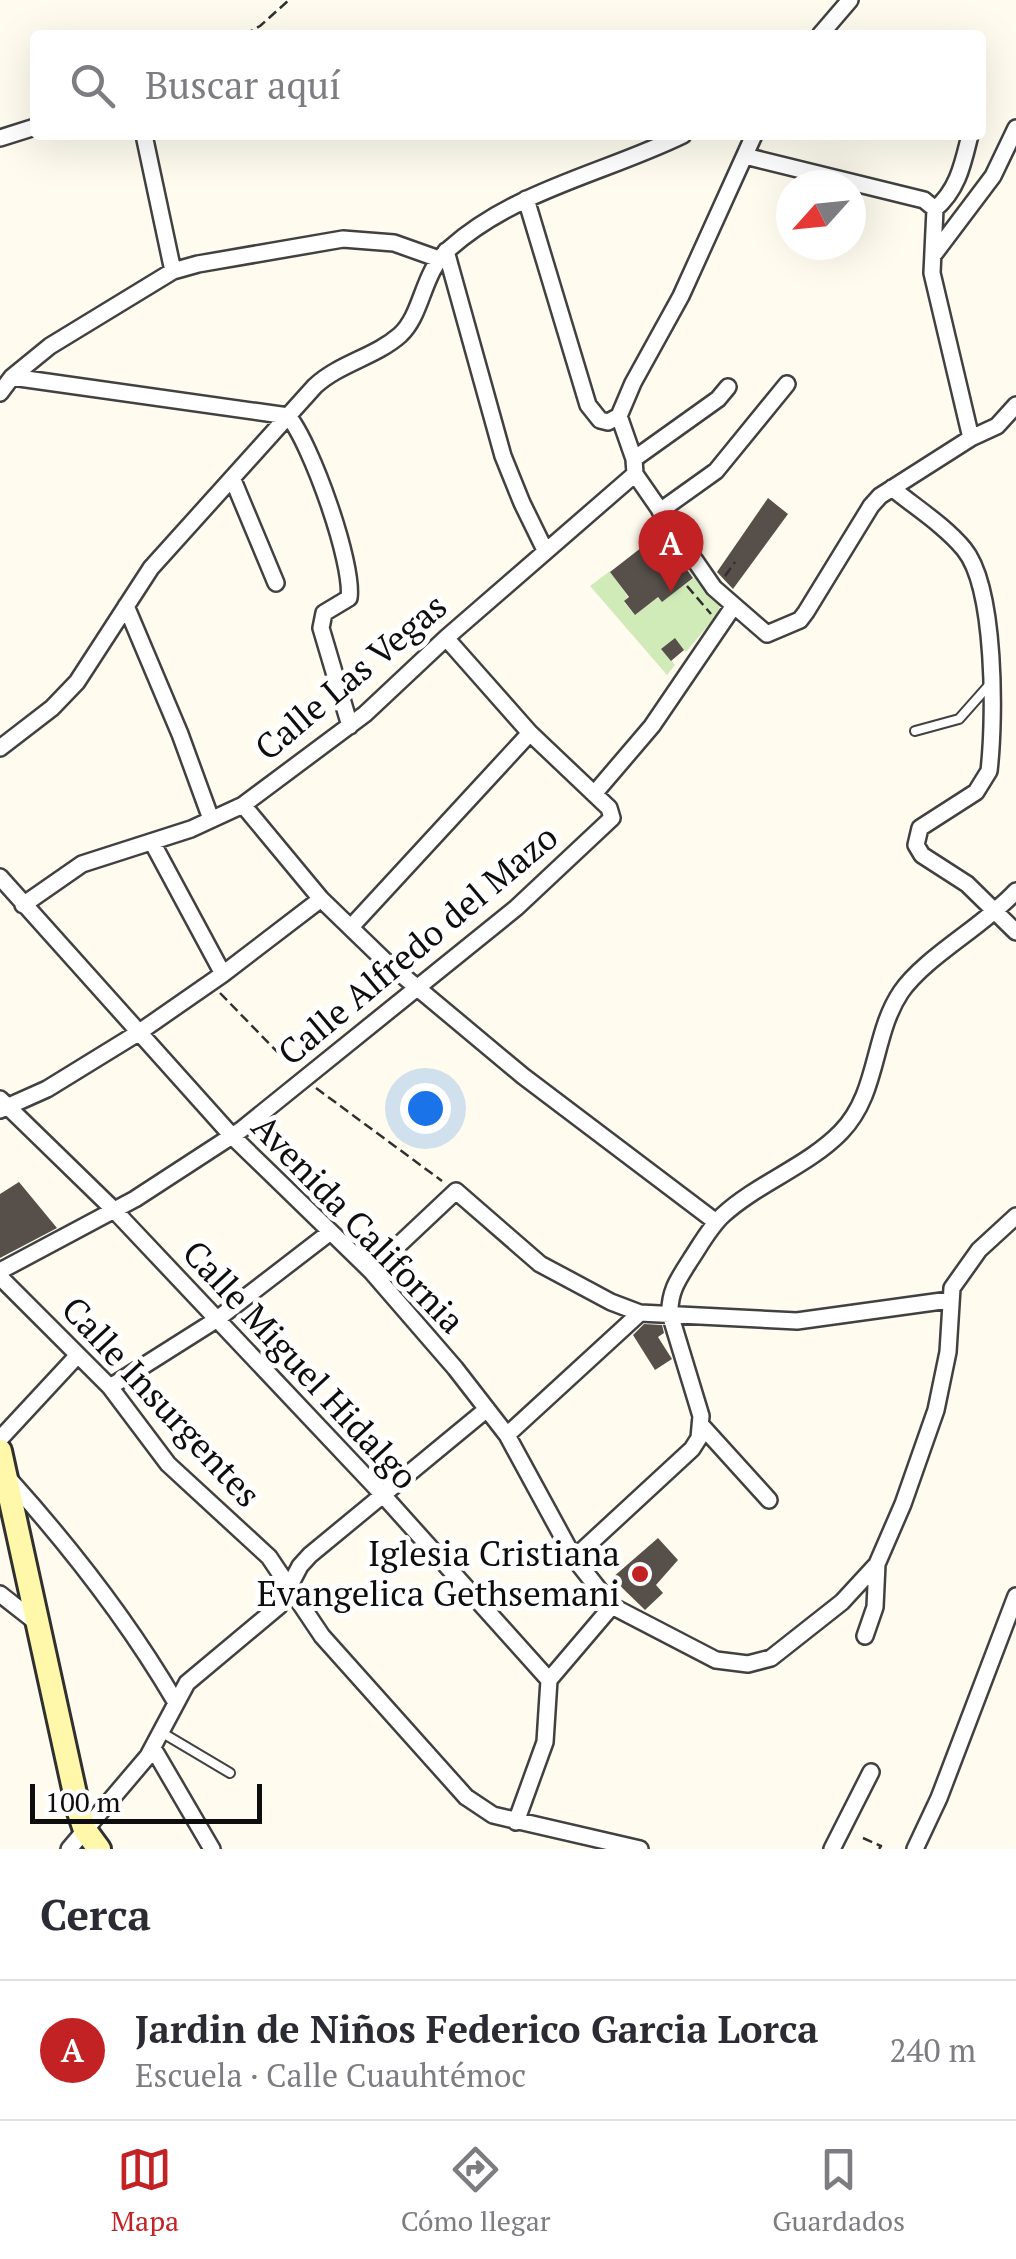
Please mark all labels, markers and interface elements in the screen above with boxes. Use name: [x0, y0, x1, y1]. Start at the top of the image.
search box: [30, 30, 986, 140]
icon: search: [65, 58, 120, 113]
text: Buscar aquí: [145, 60, 341, 110]
north arrow: [776, 170, 866, 260]
pin: A: [638, 510, 704, 592]
street label: Calle Las Vegas: [245, 583, 456, 770]
street label: Calle Alfredo del Mazo: [268, 814, 567, 1075]
your location: [400, 1083, 451, 1134]
street label: Avenida California: [242, 1104, 475, 1343]
street label: Calle Miguel Hidalgo: [173, 1230, 428, 1499]
street label: Calle Insurgentes: [52, 1286, 271, 1516]
place label: Iglesia Cristiana Evangelica Gethsemani: [257, 1530, 620, 1616]
marker: Iglesia Cristiana Evangelica Gethsemani: [629, 1563, 651, 1585]
scale bar: [30, 1779, 262, 1824]
text: 100 m: [45, 1783, 121, 1820]
text: Cerca: [40, 1886, 151, 1942]
text: Jardin de Niños Federico Garcia Lorca: [135, 2004, 819, 2054]
text: A: [61, 2029, 84, 2071]
text: 240 m: [889, 2029, 976, 2071]
text: Escuela · Calle Cuauhtémoc: [135, 2054, 526, 2096]
tab: Mapa: [111, 2142, 179, 2239]
tab: Cómo llegar: [401, 2142, 551, 2239]
tab: Guardados: [772, 2142, 905, 2239]

